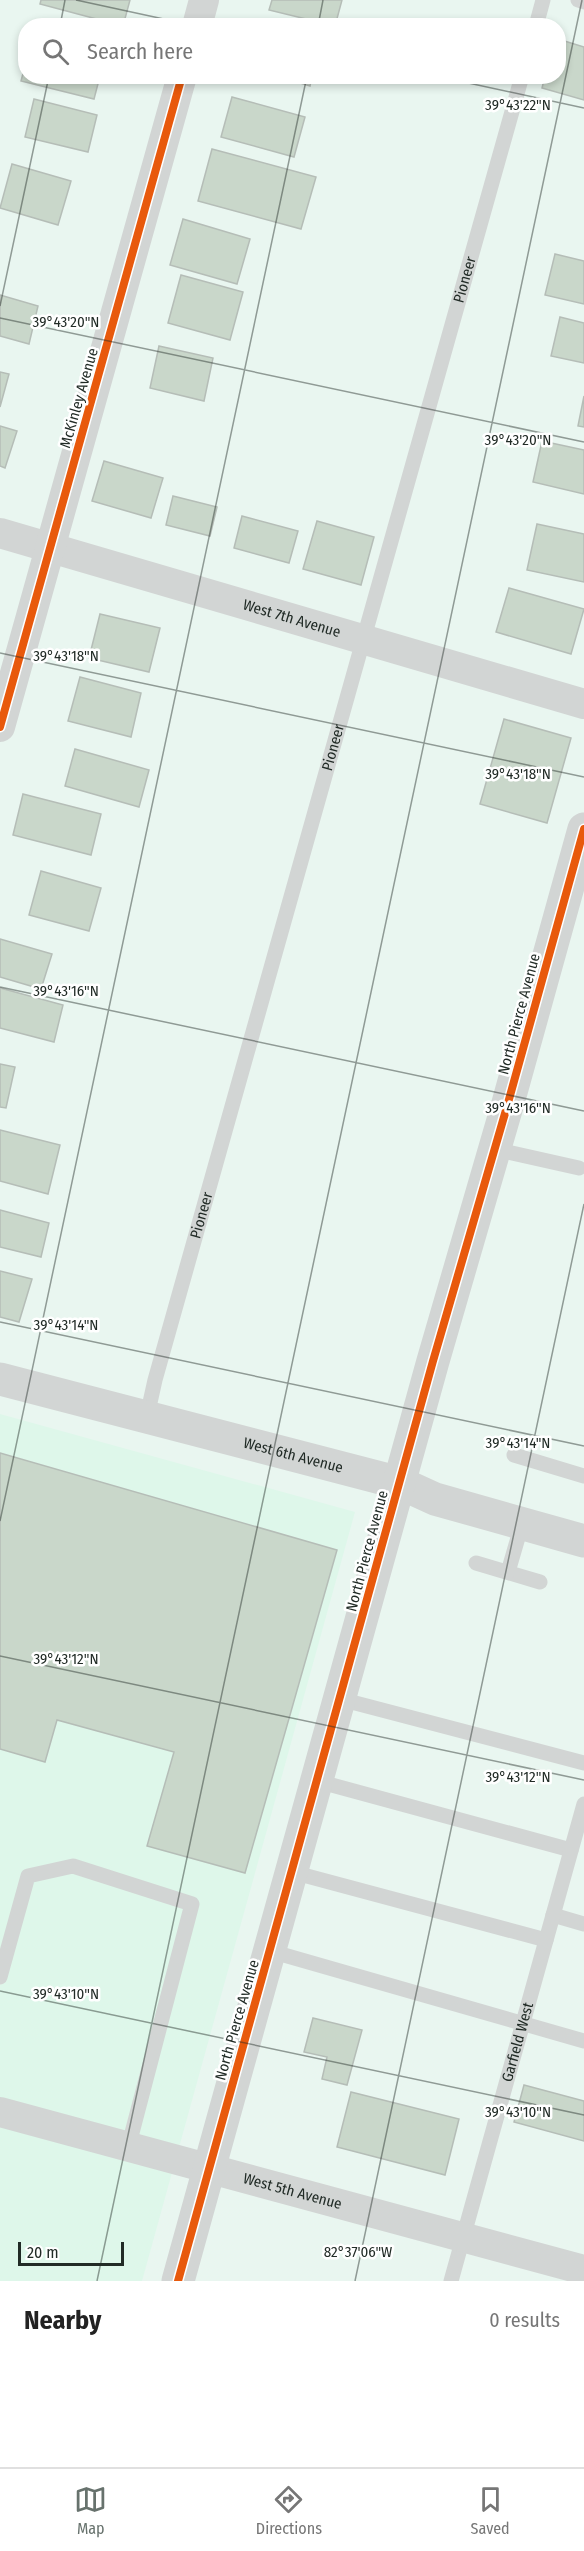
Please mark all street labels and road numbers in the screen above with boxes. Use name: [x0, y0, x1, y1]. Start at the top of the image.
street label: Pioneer: [450, 254, 480, 305]
street label: McKinley Avenue: [56, 346, 102, 450]
street label: West 7th Avenue: [241, 596, 343, 641]
street label: Pioneer: [318, 721, 348, 773]
street label: North Pierce Avenue: [494, 952, 544, 1076]
street label: Pioneer: [186, 1189, 217, 1241]
street label: West 6th Avenue: [241, 1434, 345, 1477]
street label: North Pierce Avenue: [342, 1489, 392, 1613]
street label: North Pierce Avenue: [211, 1958, 263, 2082]
street label: Garfield West: [498, 2000, 537, 2084]
street label: West 5th Avenue: [241, 2169, 344, 2213]

